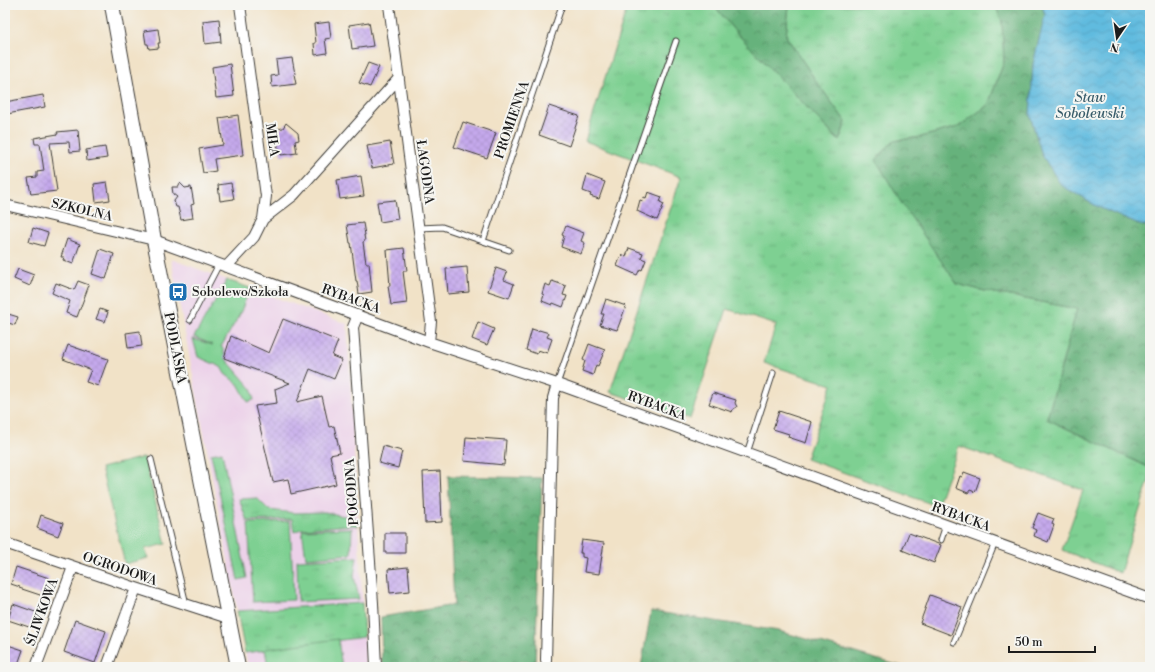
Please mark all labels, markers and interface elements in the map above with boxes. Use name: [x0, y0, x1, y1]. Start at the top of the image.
north arrow: [1097, 18, 1137, 58]
text: N: [1109, 39, 1121, 55]
street label: PROMIENNA: [491, 78, 533, 161]
water label: Staw Sobolewski: [1056, 89, 1125, 123]
street label: MIŁA: [262, 122, 282, 159]
street label: ŁAGODNA: [413, 139, 438, 206]
street label: SZKOLNA: [50, 195, 115, 225]
bus stop icon: Sobolewo/Szkoła: [167, 281, 189, 303]
street label: RYBACKA: [319, 281, 384, 317]
place label: Sobolewo/Szkoła: [192, 284, 289, 300]
street label: PODLASKA: [160, 311, 190, 386]
street label: RYBACKA: [625, 388, 690, 424]
street label: POGODNA: [342, 457, 362, 526]
street label: RYBACKA: [929, 499, 994, 535]
street label: OGRODOWA: [81, 549, 160, 590]
street label: ŚLIWKOWA: [21, 575, 62, 648]
scale bar: [1009, 628, 1095, 654]
text: 50 m: [1015, 635, 1043, 650]

